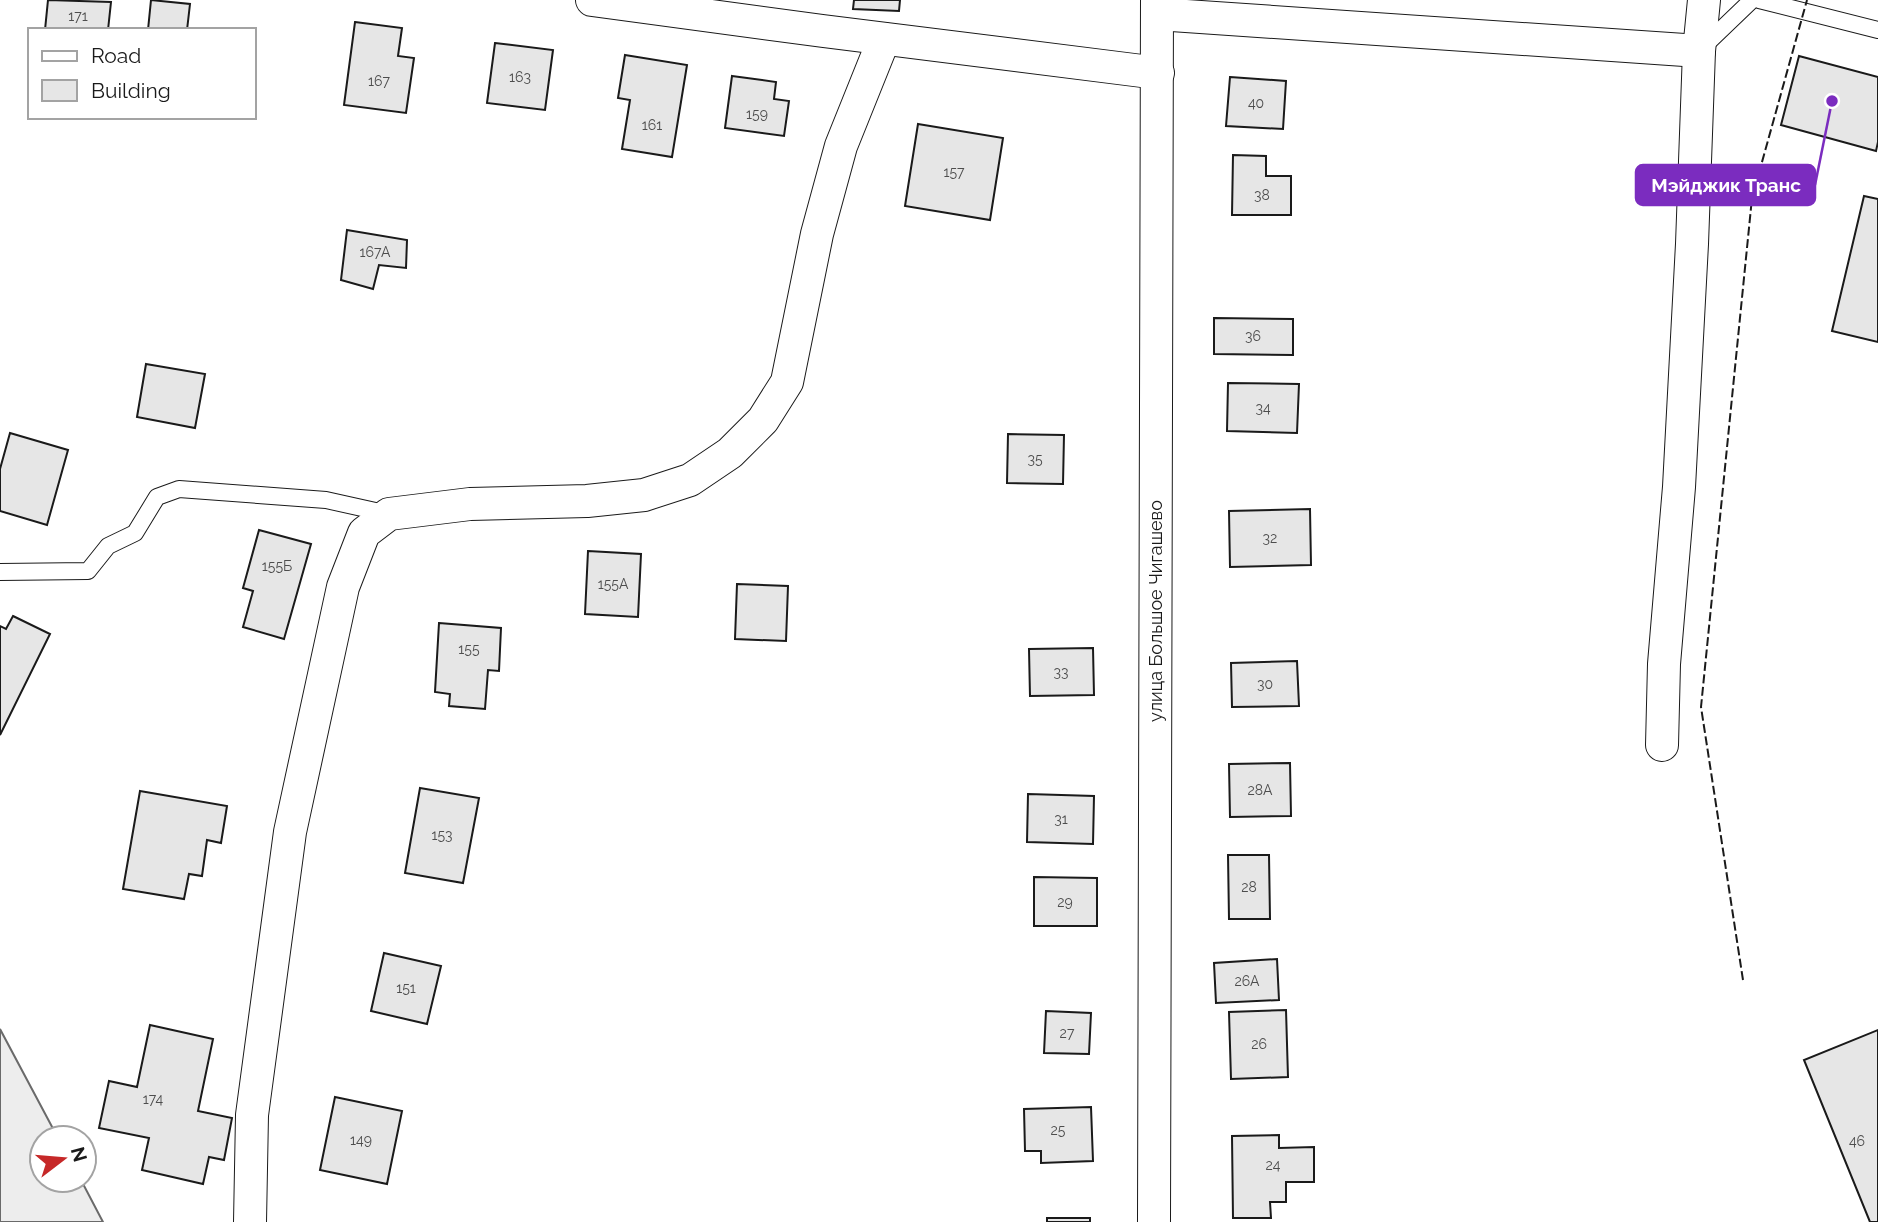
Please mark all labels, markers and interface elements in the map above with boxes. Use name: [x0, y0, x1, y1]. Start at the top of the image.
house number: 171: [68, 8, 88, 24]
legend: [28, 28, 256, 119]
text: Road: [91, 43, 141, 68]
house number: 163: [509, 69, 531, 85]
house number: 167: [368, 73, 390, 89]
text: Building: [91, 78, 171, 103]
house number: 40: [1248, 95, 1264, 111]
house number: 159: [746, 106, 768, 122]
house number: 161: [642, 117, 662, 133]
house number: 157: [943, 164, 965, 180]
callout: Мэйджик Транс: [1636, 165, 1815, 205]
text: Мэйджик Транс: [1651, 174, 1801, 196]
house number: 38: [1254, 187, 1270, 203]
house number: 167А: [360, 244, 391, 260]
house number: 36: [1245, 328, 1261, 344]
house number: 34: [1255, 400, 1271, 416]
house number: 35: [1027, 451, 1043, 467]
street label: улица Большое Чигашево: [1145, 500, 1166, 722]
house number: 32: [1263, 530, 1277, 546]
house number: 155Б: [262, 558, 292, 574]
house number: 155А: [598, 576, 629, 592]
house number: 155: [458, 641, 480, 657]
house number: 33: [1054, 664, 1068, 680]
house number: 30: [1257, 676, 1273, 692]
house number: 28А: [1248, 782, 1273, 798]
house number: 31: [1054, 811, 1068, 827]
house number: 153: [431, 827, 453, 843]
house number: 28: [1241, 879, 1257, 895]
house number: 29: [1057, 894, 1073, 910]
house number: 26А: [1235, 973, 1260, 989]
house number: 151: [396, 980, 416, 996]
house number: 27: [1060, 1025, 1075, 1041]
house number: 26: [1251, 1036, 1267, 1052]
house number: 174: [143, 1091, 164, 1107]
house number: 25: [1051, 1122, 1066, 1138]
north arrow: [28, 1124, 98, 1194]
house number: 149: [350, 1132, 372, 1148]
house number: 46: [1849, 1133, 1865, 1149]
text: N: [67, 1144, 92, 1164]
house number: 24: [1266, 1157, 1281, 1173]

